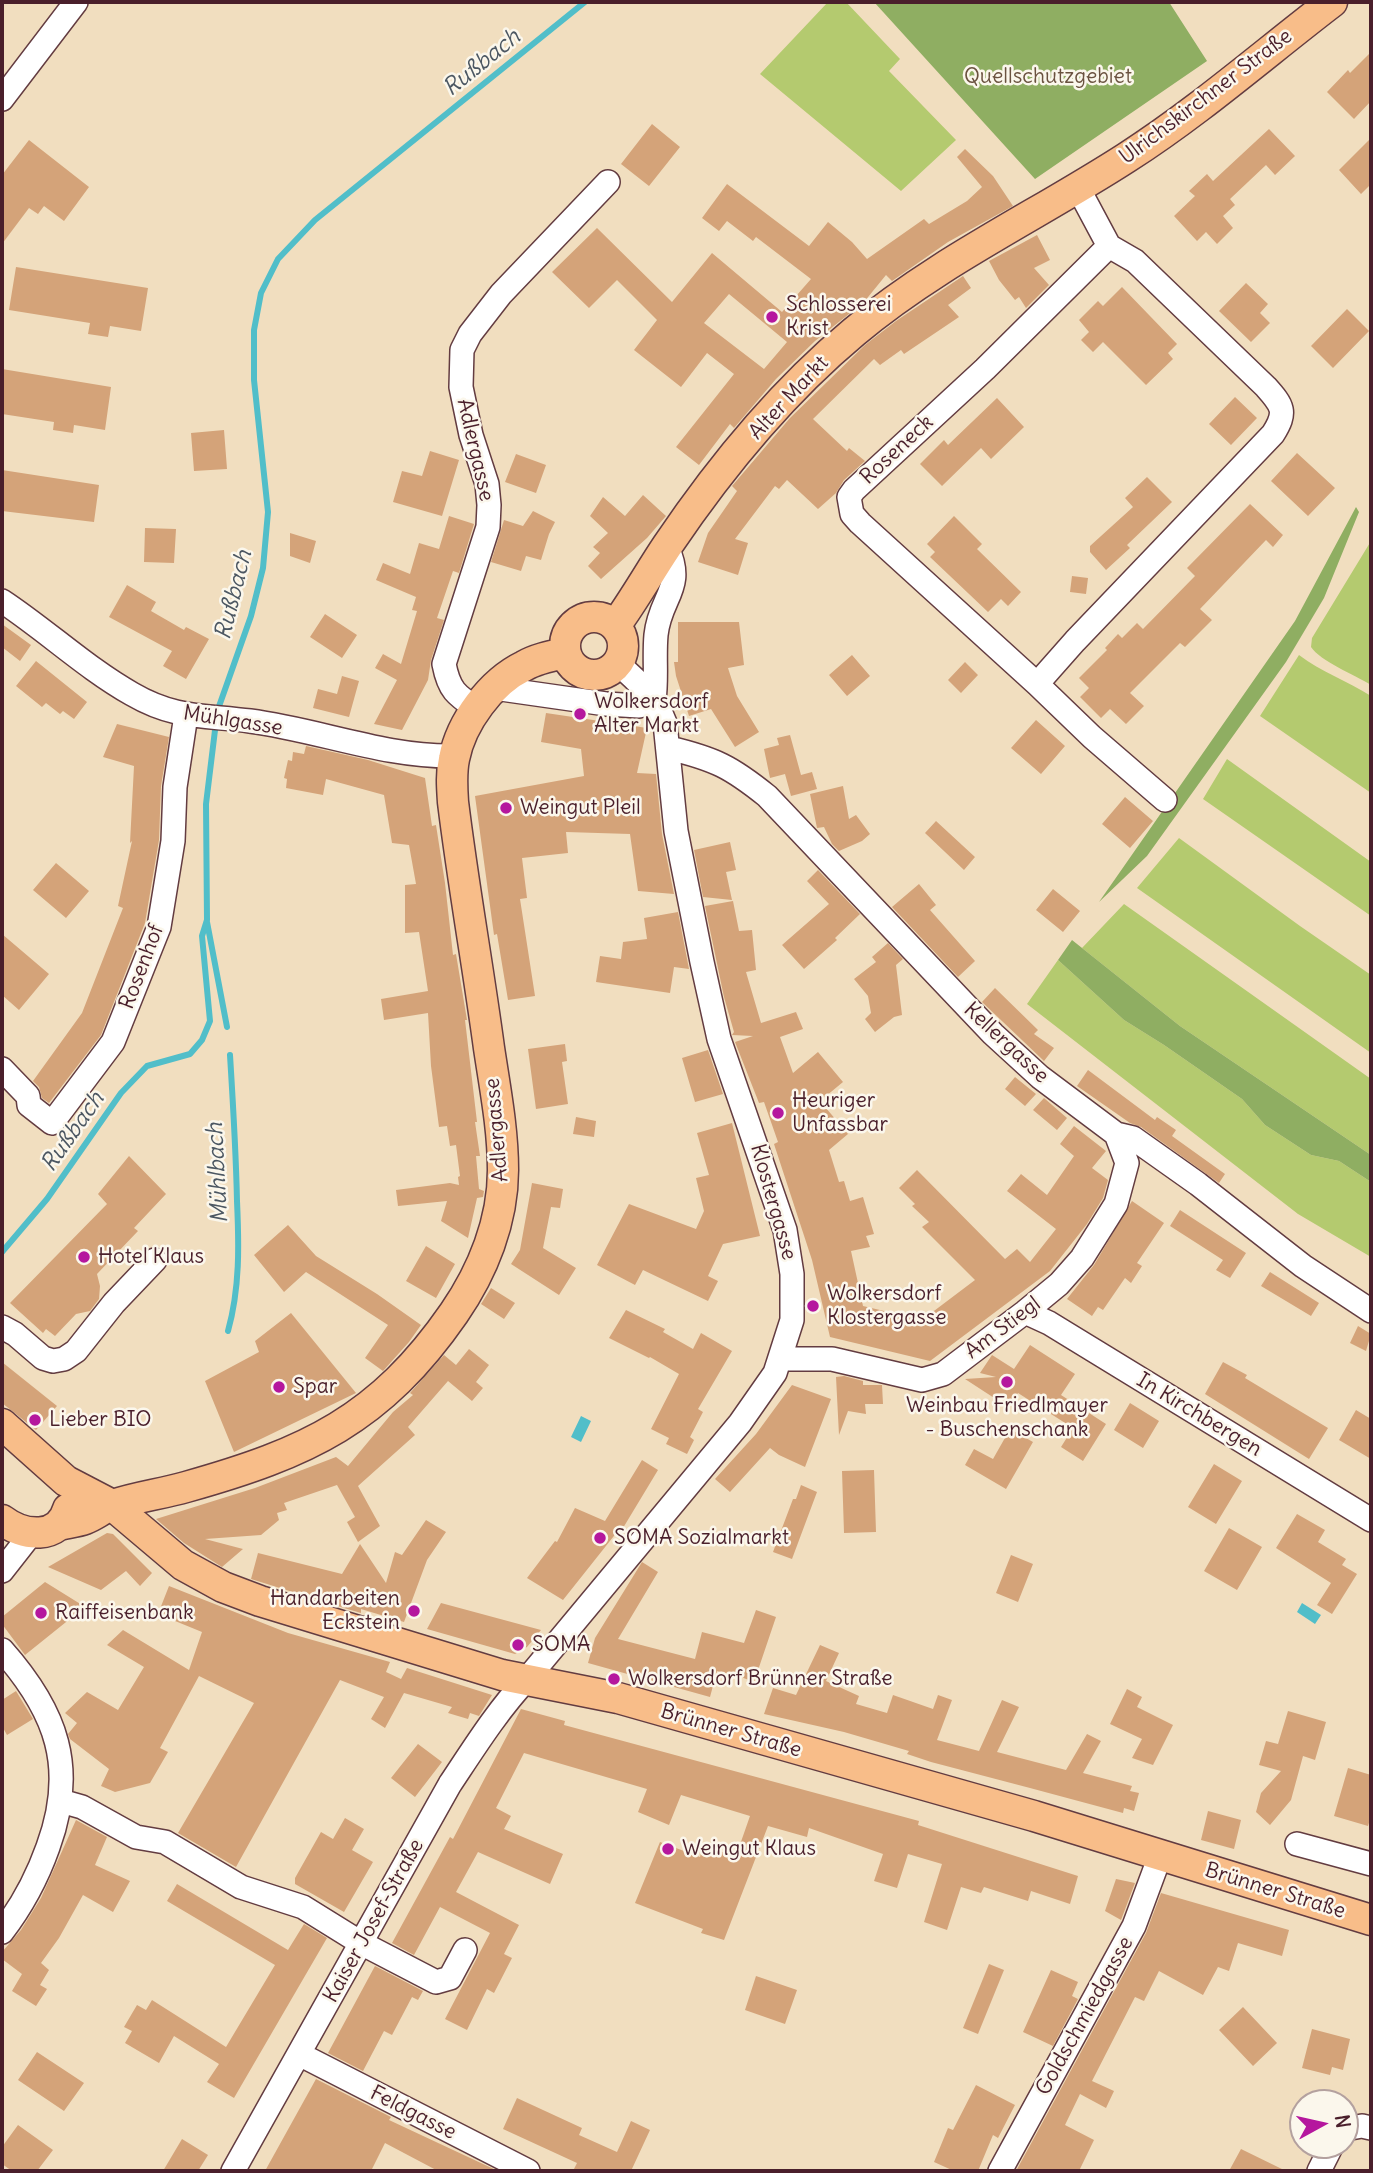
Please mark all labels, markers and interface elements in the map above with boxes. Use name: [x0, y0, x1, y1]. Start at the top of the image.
water label: Rußbach: [438, 24, 526, 102]
street label: Ulrichskirchner Straße: [1115, 24, 1297, 170]
park label: Quellschutzgebiet: [964, 64, 1132, 90]
place label: Schlosserei Krist: [786, 292, 891, 342]
marker: Schlosserei Krist: [764, 309, 780, 325]
street label: Alter Markt: [744, 351, 834, 445]
street label: Adlergasse: [451, 396, 499, 504]
street label: Roseneck: [855, 410, 939, 490]
water label: Rußbach: [210, 547, 258, 643]
place label: Wolkersdorf Alter Markt: [594, 689, 708, 739]
street label: Mühlgasse: [182, 701, 284, 741]
marker: Wolkersdorf Alter Markt: [572, 706, 588, 722]
place label: Weingut Pleil: [520, 795, 641, 821]
marker: Weingut Pleil: [498, 800, 514, 816]
street label: Rosenhof: [114, 921, 170, 1013]
street label: Kellergasse: [958, 997, 1054, 1089]
street label: Adlergasse: [480, 1077, 514, 1183]
water label: Rußbach: [36, 1087, 110, 1177]
place label: Heuriger Unfassbar: [792, 1088, 888, 1138]
marker: Heuriger Unfassbar: [770, 1105, 786, 1121]
water label: Mühlbach: [202, 1122, 234, 1224]
street label: Klostergasse: [744, 1141, 802, 1263]
place label: Hotel Klaus: [98, 1244, 204, 1270]
marker: Hotel Klaus: [76, 1249, 92, 1265]
place label: Wolkersdorf Klostergasse: [827, 1281, 947, 1331]
street label: Am Stiegl: [960, 1292, 1046, 1364]
marker: Wolkersdorf Klostergasse: [805, 1298, 821, 1314]
street label: In Kirchbergen: [1132, 1368, 1266, 1462]
place label: Spar: [293, 1374, 337, 1400]
marker: Weinbau Friedlmayer - Buschenschank: [999, 1374, 1015, 1390]
marker: Spar: [271, 1379, 287, 1395]
place label: Weinbau Friedlmayer - Buschenschank: [906, 1393, 1108, 1443]
place label: Lieber BIO: [49, 1407, 152, 1433]
marker: Lieber BIO: [27, 1412, 43, 1428]
place label: SOMA Sozialmarkt: [614, 1525, 789, 1551]
marker: SOMA Sozialmarkt: [592, 1530, 608, 1546]
place label: Handarbeiten Eckstein: [270, 1586, 400, 1636]
place label: Raiffeisenbank: [55, 1600, 194, 1626]
marker: Handarbeiten Eckstein: [406, 1603, 422, 1619]
marker: Raiffeisenbank: [33, 1605, 49, 1621]
place label: SOMA: [532, 1632, 590, 1658]
marker: SOMA: [510, 1637, 526, 1653]
place label: Wolkersdorf Brünner Straße: [628, 1666, 893, 1692]
marker: Wolkersdorf Brünner Straße: [606, 1671, 622, 1687]
street label: Brünner Straße: [658, 1699, 804, 1763]
street label: Kaiser Josef-Straße: [319, 1835, 429, 2007]
place label: Weingut Klaus: [682, 1836, 816, 1862]
marker: Weingut Klaus: [660, 1841, 676, 1857]
street label: Brünner Straße: [1202, 1858, 1348, 1924]
street label: Goldschmiedgasse: [1031, 1932, 1139, 2100]
street label: Feldgasse: [366, 2081, 460, 2145]
north arrow: [1289, 2089, 1359, 2159]
text: N: [1330, 2113, 1356, 2130]

